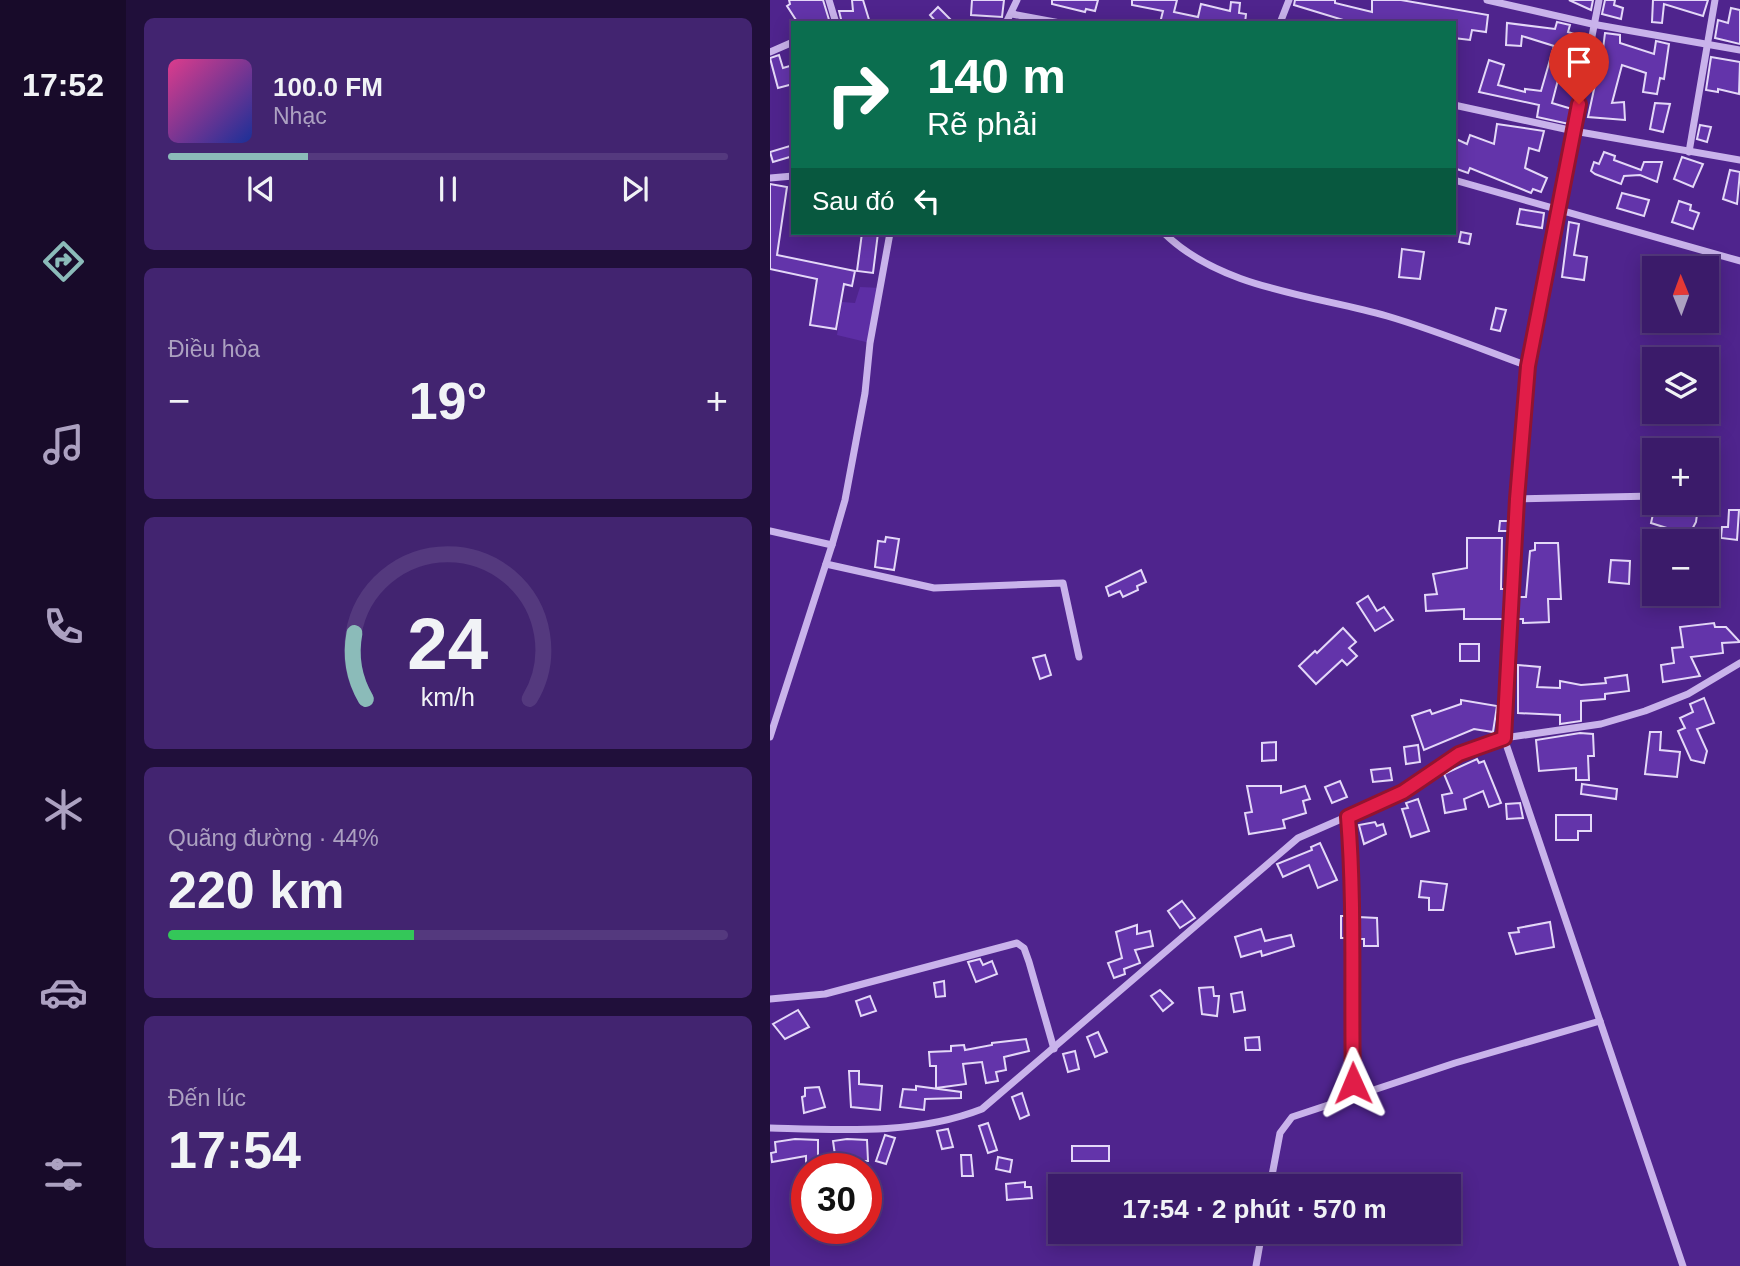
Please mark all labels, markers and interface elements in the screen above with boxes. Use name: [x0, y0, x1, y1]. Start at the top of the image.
pin: [1549, 32, 1609, 104]
icon: arrive: [1560, 43, 1598, 81]
icon: right: [812, 49, 903, 140]
text: 140 m: [927, 49, 1066, 103]
text: 17:52: [22, 67, 104, 103]
text: 100.0 FM: [273, 72, 383, 102]
text: Nhạc: [273, 103, 327, 129]
text: Rẽ phải: [927, 106, 1037, 142]
icon: previous: [242, 170, 280, 208]
icon: pause: [429, 170, 467, 208]
icon: next: [616, 170, 654, 208]
icon: left: [908, 182, 946, 220]
text: Sau đó: [812, 186, 894, 216]
icon: directions: [39, 237, 88, 286]
north arrow: [1642, 256, 1718, 332]
map controls: [1642, 256, 1719, 606]
text: Điều hòa: [168, 336, 260, 362]
button: layers: [1642, 347, 1719, 424]
text: 19°: [409, 372, 487, 430]
text: −: [168, 380, 190, 422]
text: +: [706, 380, 728, 422]
icon: music: [39, 420, 88, 469]
button: +: [1642, 438, 1719, 515]
button: −: [1642, 529, 1719, 606]
icon: phone: [39, 602, 88, 651]
text: 24: [408, 603, 489, 684]
text: km/h: [421, 683, 475, 711]
icon: climate: [39, 785, 88, 834]
text: Quãng đường · 44%: [168, 825, 379, 851]
text: 220 km: [168, 861, 344, 919]
icon: car: [39, 968, 88, 1017]
position arrow: [1316, 1046, 1390, 1120]
text: Đến lúc: [168, 1085, 246, 1111]
text: 17:54: [168, 1121, 301, 1179]
icon: filters: [39, 1150, 88, 1199]
speed limit sign: 30: [791, 1153, 882, 1244]
text: 17:54 · 2 phút · 570 m: [1122, 1194, 1387, 1224]

